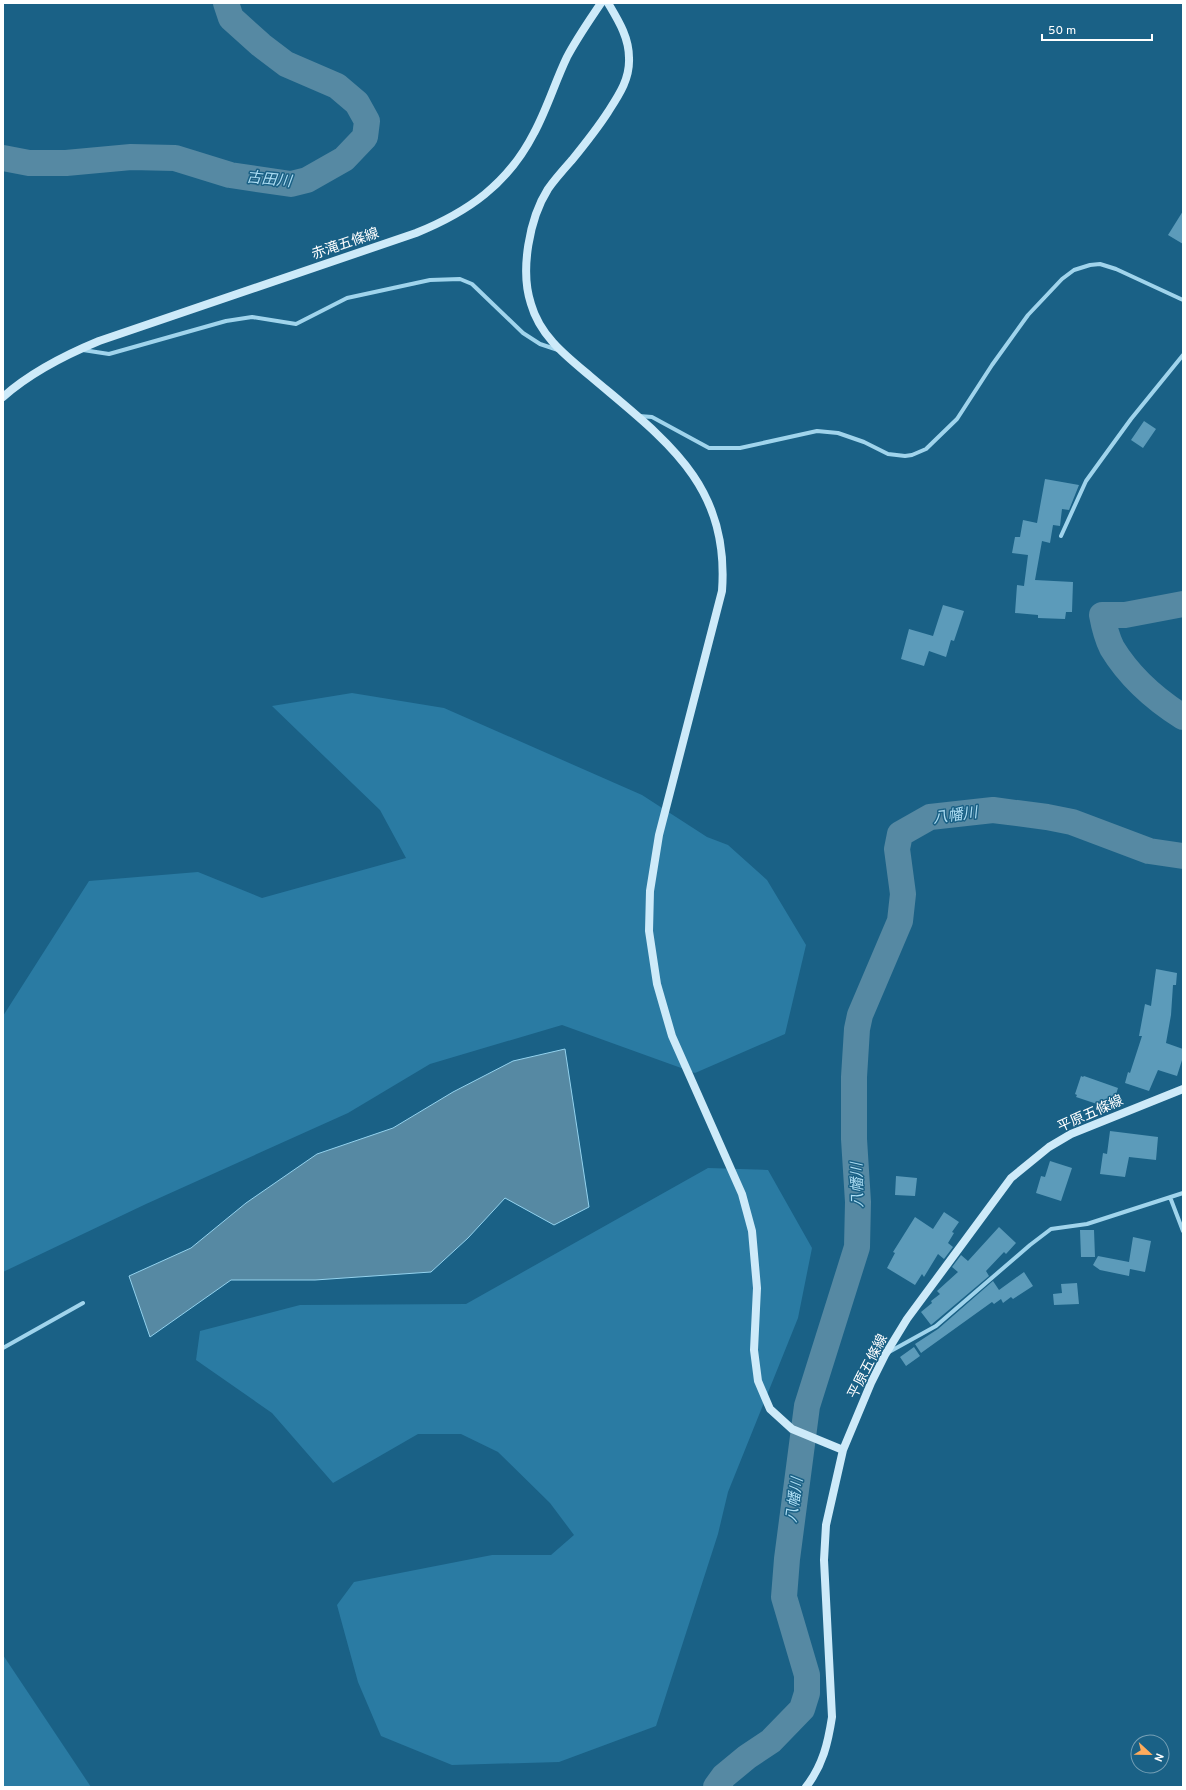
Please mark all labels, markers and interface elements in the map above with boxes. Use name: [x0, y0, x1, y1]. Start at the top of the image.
scale bar: [1042, 16, 1152, 42]
text: 50 m: [1048, 23, 1076, 39]
water label: 古田川: [245, 169, 294, 192]
street label: 赤滝五條線: [310, 225, 381, 264]
water label: 八幡川: [932, 804, 981, 829]
street label: 平原五條線: [1055, 1092, 1126, 1136]
water label: 八幡川: [849, 1160, 868, 1208]
street label: 平原五條線: [845, 1332, 892, 1402]
water label: 八幡川: [783, 1475, 808, 1524]
north arrow: [1130, 1734, 1170, 1774]
text: N: [1150, 1751, 1166, 1764]

